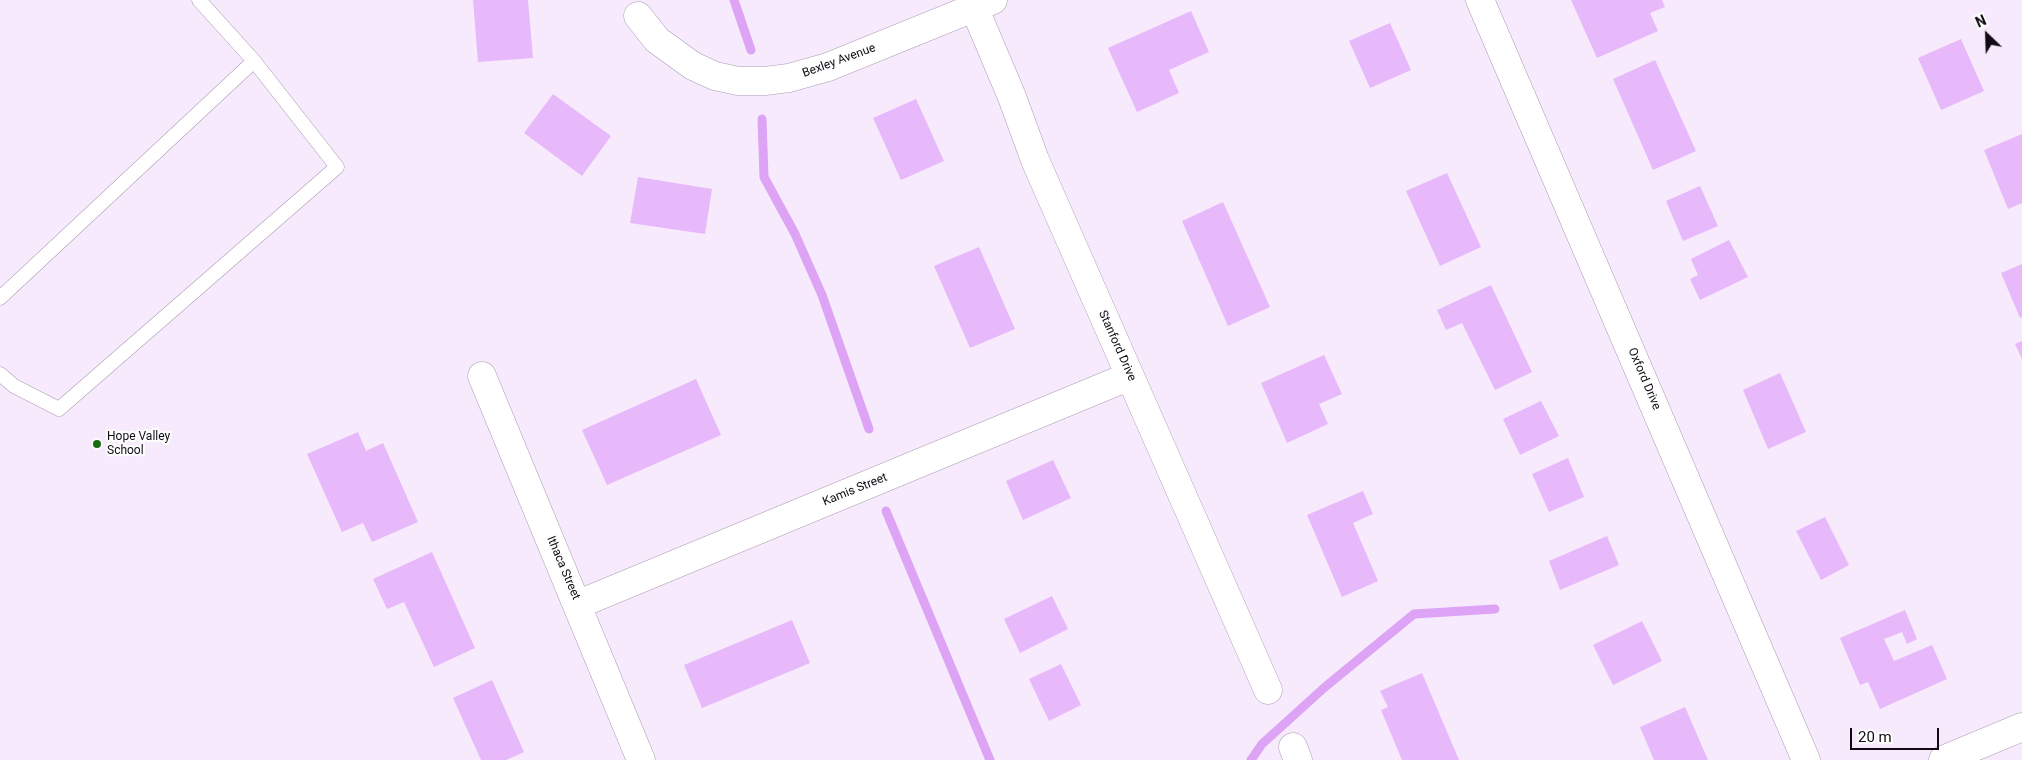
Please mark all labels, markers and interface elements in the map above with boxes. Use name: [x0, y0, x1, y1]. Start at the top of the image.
north arrow: [1962, 10, 2012, 60]
text: N: [1973, 12, 1989, 31]
street label: Bexley Avenue: [800, 41, 878, 81]
street label: Stanford Drive: [1095, 308, 1139, 384]
street label: Oxford Drive: [1625, 346, 1663, 412]
place label: Hope Valley School: [107, 430, 170, 458]
marker: Hope Valley School: [91, 438, 103, 450]
street label: Kamis Street: [821, 471, 889, 509]
street label: Ithaca Street: [543, 534, 583, 602]
scale bar: [1852, 718, 1941, 750]
text: 20 m: [1858, 728, 1892, 746]

